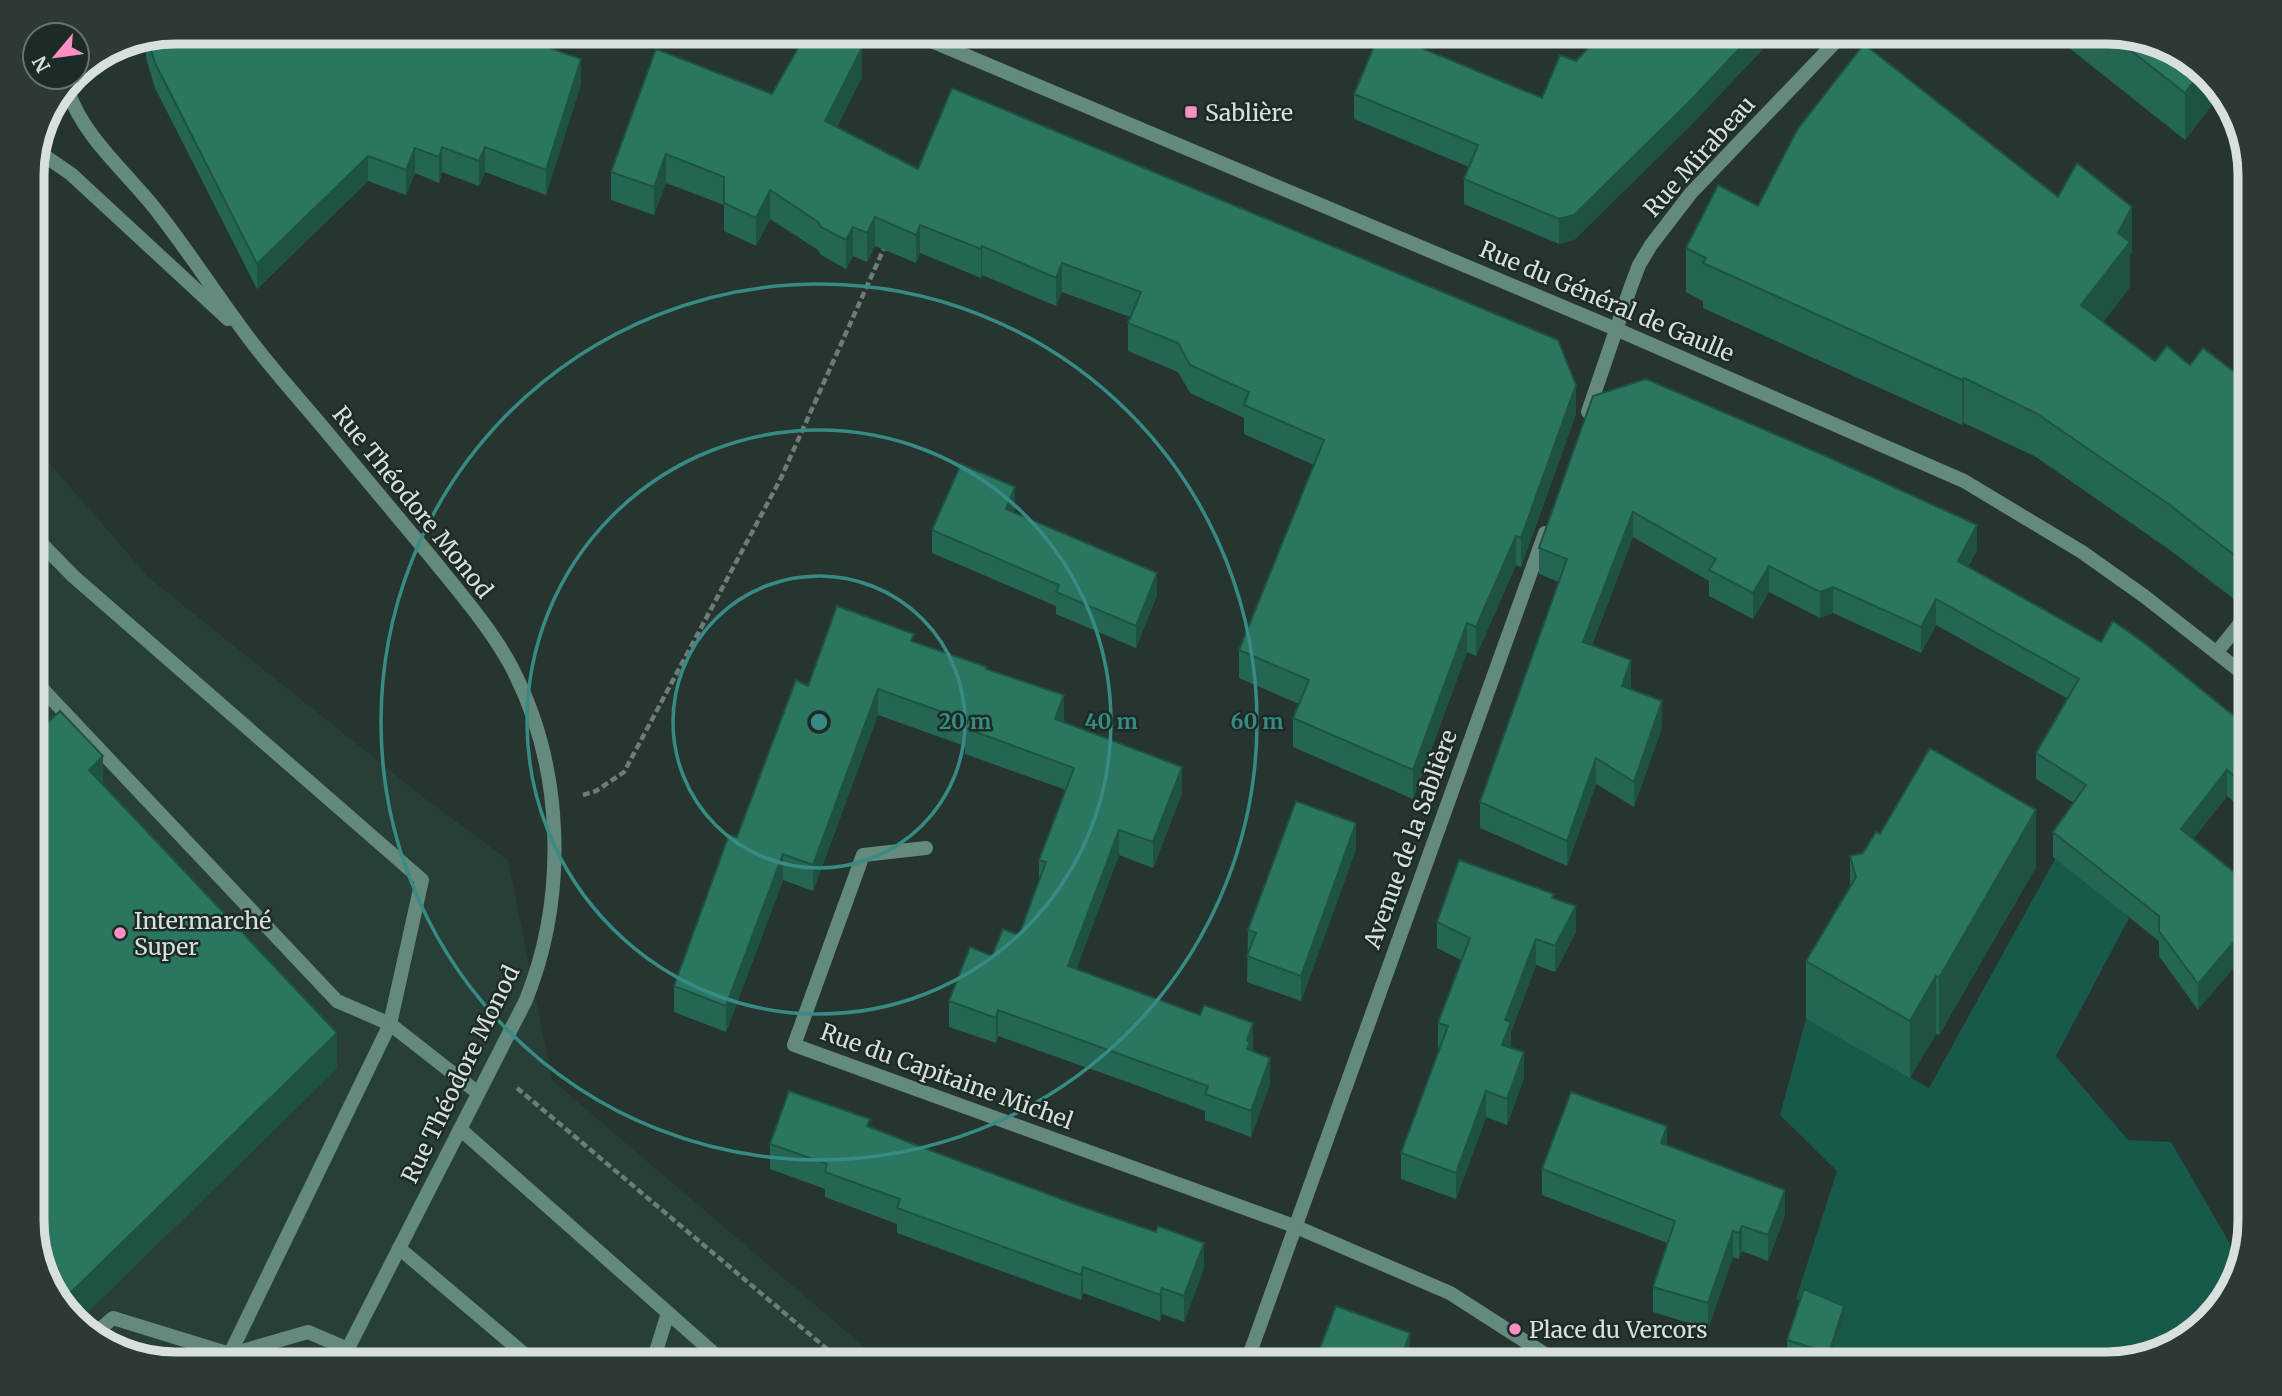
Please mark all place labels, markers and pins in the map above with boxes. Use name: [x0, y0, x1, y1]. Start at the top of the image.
place label: Sablière: [1205, 98, 1293, 127]
marker: Sablière: [1183, 104, 1199, 120]
centre of rings: [807, 710, 831, 734]
place label: Intermarché Super: [134, 906, 271, 961]
marker: Intermarché Super: [112, 925, 128, 941]
place label: Place du Vercors: [1529, 1315, 1707, 1344]
marker: Place du Vercors: [1507, 1321, 1523, 1337]

